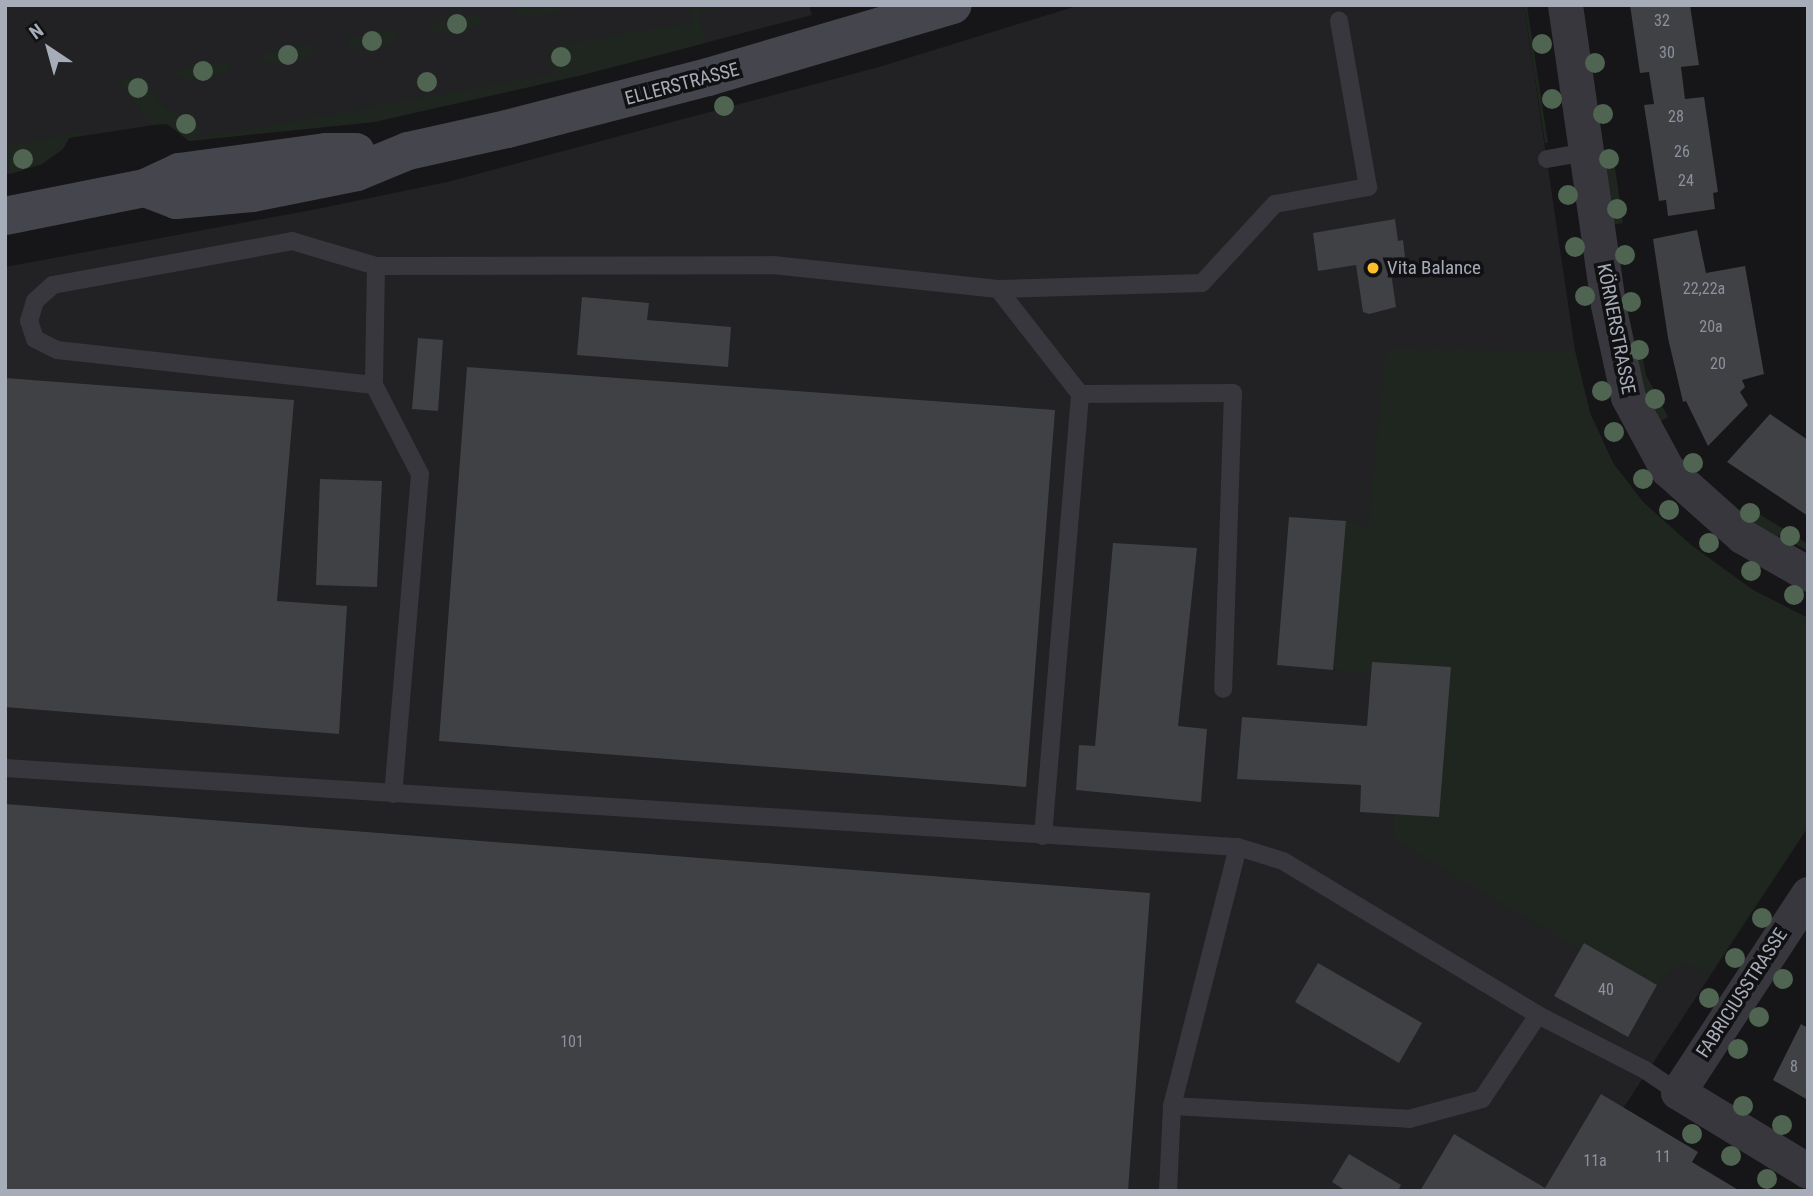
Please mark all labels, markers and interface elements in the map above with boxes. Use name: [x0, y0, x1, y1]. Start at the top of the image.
house number: 32: [1654, 11, 1670, 31]
north arrow: [14, 14, 84, 84]
text: N: [25, 19, 48, 44]
house number: 30: [1659, 43, 1675, 63]
street label: ELLERSTRASSE: [623, 58, 741, 110]
house number: 28: [1668, 107, 1684, 127]
house number: 26: [1674, 142, 1690, 162]
house number: 24: [1678, 171, 1694, 191]
place label: Vita Balance: [1387, 257, 1481, 279]
marker: Vita Balance: [1365, 260, 1381, 276]
street label: KÖRNERSTRASSE: [1592, 262, 1640, 396]
house number: 22,22a: [1683, 279, 1725, 299]
house number: 20a: [1699, 317, 1723, 337]
house number: 20: [1710, 354, 1726, 374]
street label: FABRICIUSSTRASSE: [1692, 924, 1792, 1062]
house number: 40: [1598, 980, 1614, 1000]
house number: 101: [560, 1032, 584, 1052]
house number: 8: [1790, 1057, 1798, 1077]
house number: 11: [1655, 1147, 1671, 1167]
house number: 11a: [1583, 1151, 1607, 1171]

